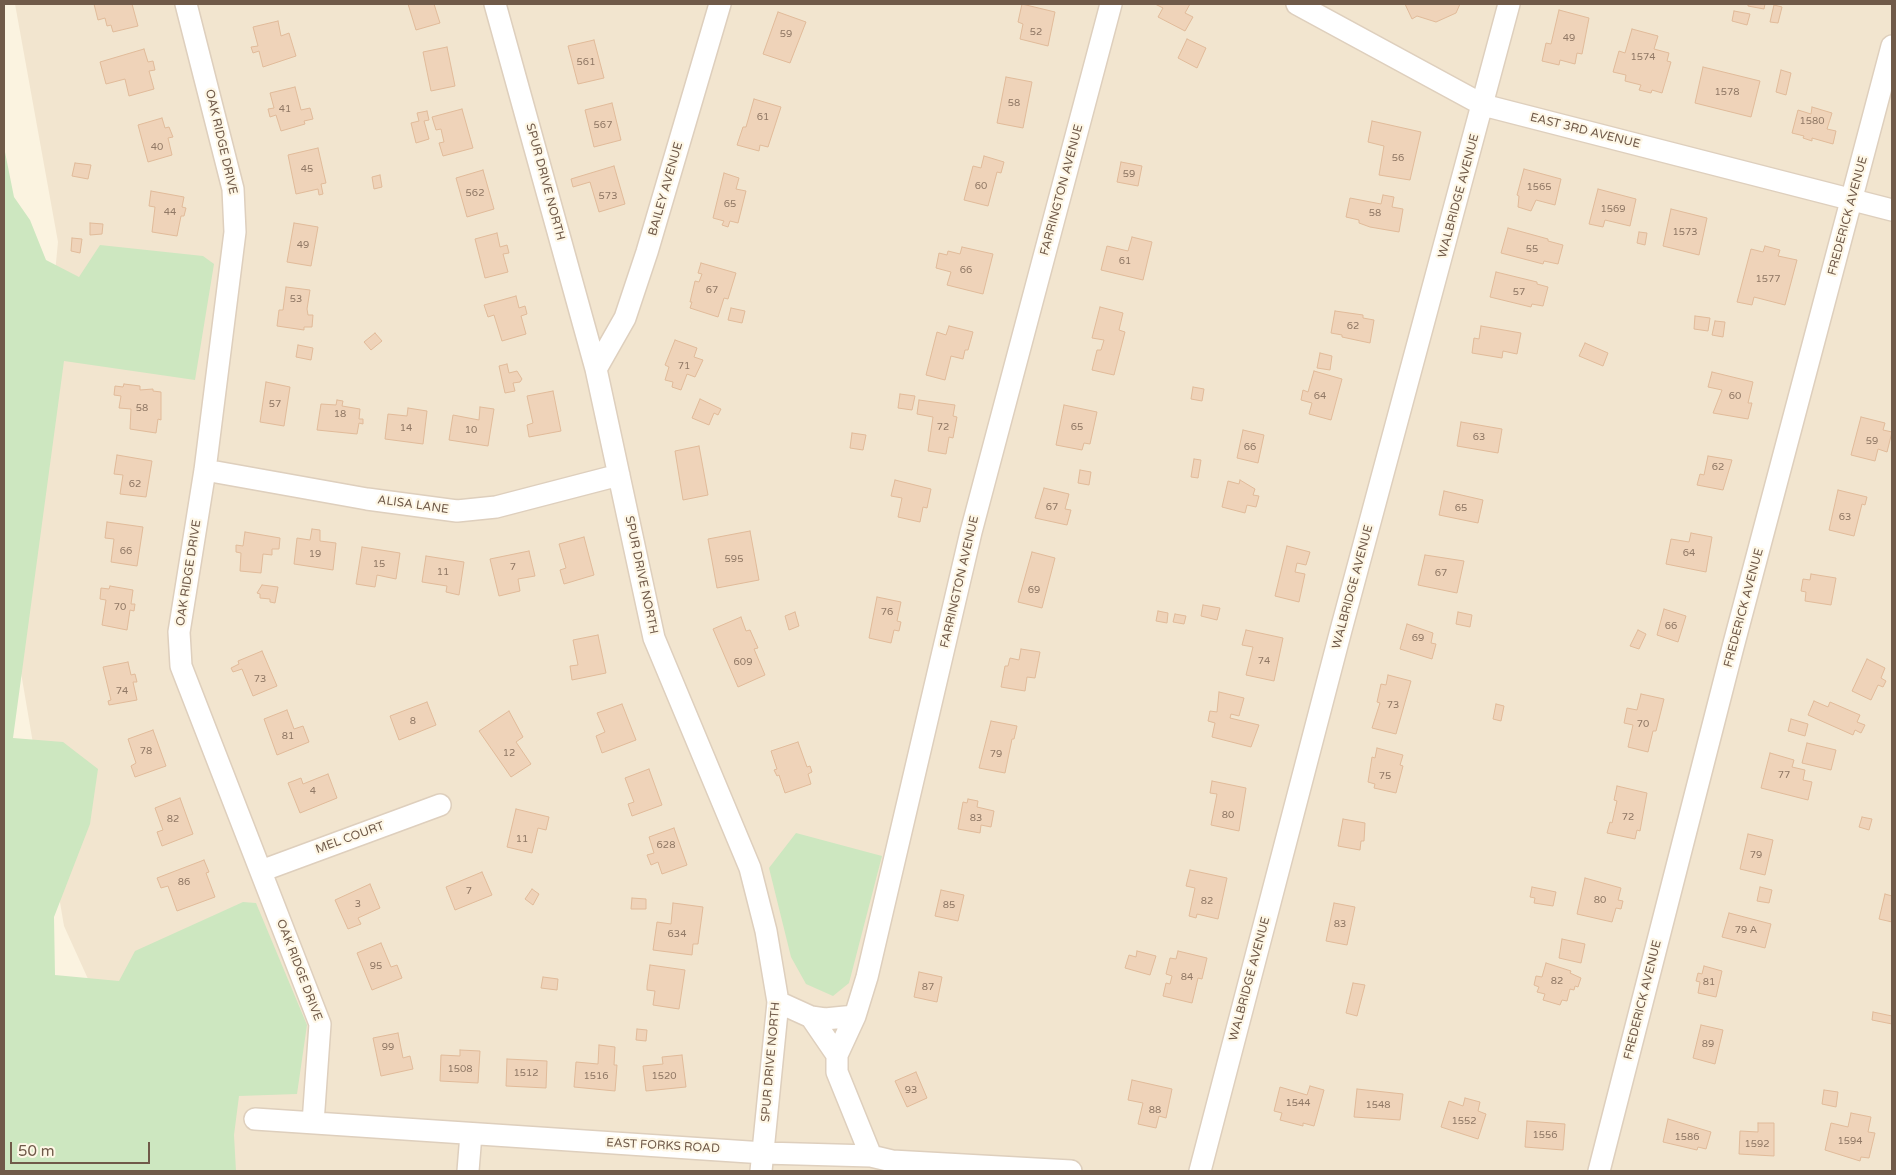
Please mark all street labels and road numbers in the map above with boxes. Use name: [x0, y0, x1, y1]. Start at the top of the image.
street label: OAK RIDGE DRIVE: [202, 88, 240, 196]
street label: EAST 3RD AVENUE: [1528, 110, 1642, 152]
street label: SPUR DRIVE NORTH: [522, 122, 568, 242]
street label: FARRINGTON AVENUE: [1038, 123, 1086, 257]
street label: WALBRIDGE AVENUE: [1435, 132, 1483, 260]
street label: BAILEY AVENUE: [646, 140, 686, 238]
street label: FREDERICK AVENUE: [1825, 155, 1871, 277]
street label: ALISA LANE: [377, 493, 449, 517]
street label: SPUR DRIVE NORTH: [621, 515, 661, 635]
street label: FARRINGTON AVENUE: [938, 515, 982, 649]
street label: OAK RIDGE DRIVE: [173, 519, 205, 627]
street label: WALBRIDGE AVENUE: [1329, 523, 1377, 651]
street label: FREDERICK AVENUE: [1721, 547, 1767, 669]
street label: MEL COURT: [314, 819, 386, 857]
street label: WALBRIDGE AVENUE: [1226, 915, 1274, 1043]
street label: OAK RIDGE DRIVE: [273, 917, 325, 1023]
street label: FREDERICK AVENUE: [1621, 939, 1665, 1061]
street label: SPUR DRIVE NORTH: [759, 1001, 783, 1123]
street label: EAST FORKS ROAD: [606, 1136, 720, 1156]

